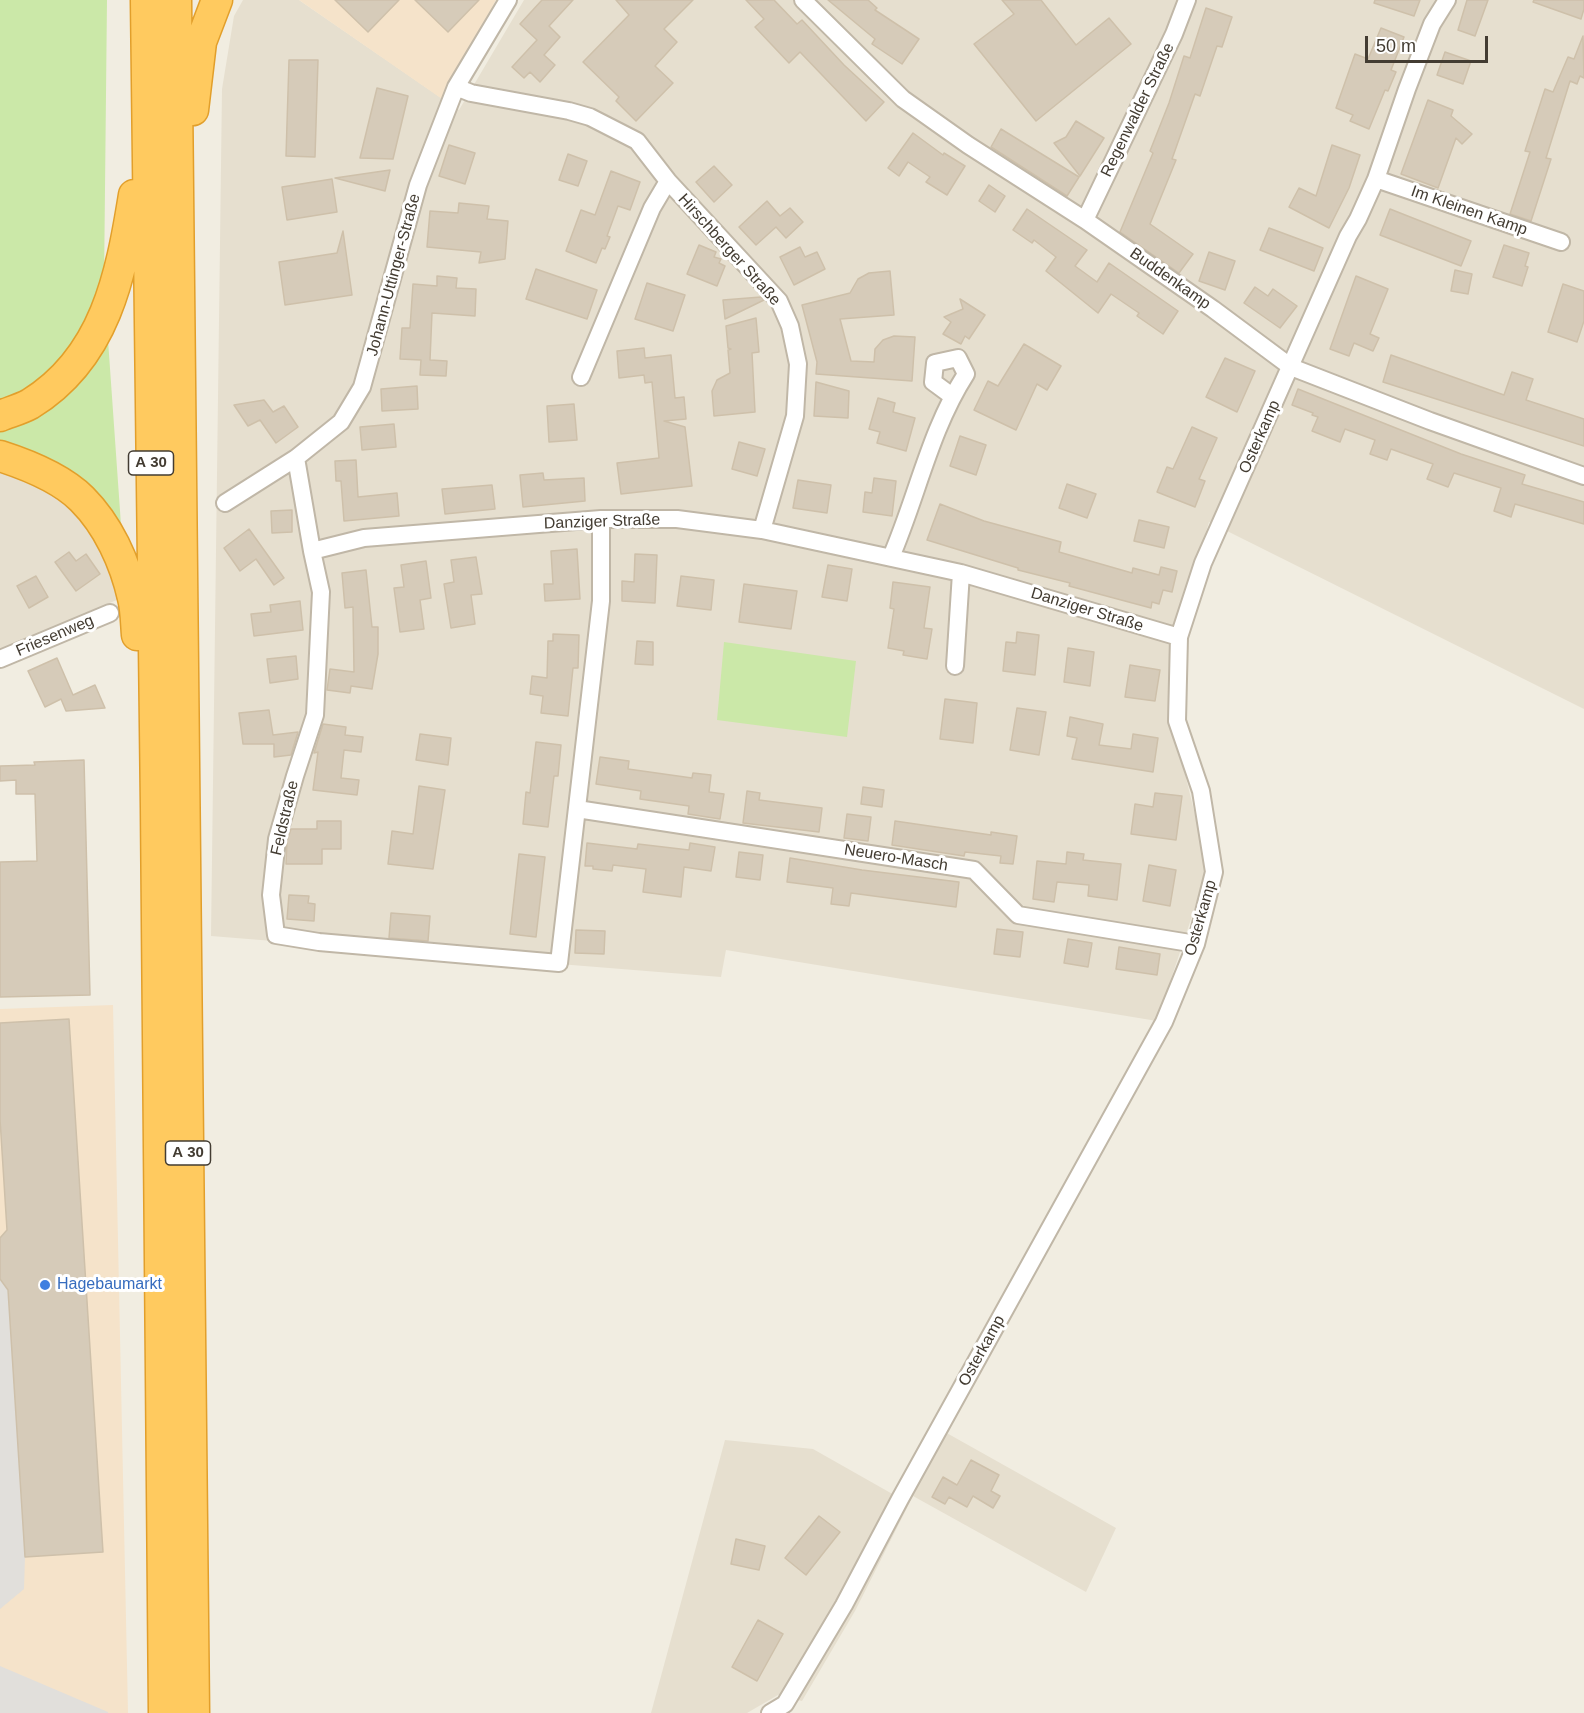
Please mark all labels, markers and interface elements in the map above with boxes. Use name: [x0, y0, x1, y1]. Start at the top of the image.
scale bar: [1368, 24, 1491, 62]
text: 50 m: [1376, 36, 1416, 56]
street label: Regenwalder Straße: [1097, 40, 1179, 180]
street label: Im Kleinen Kamp: [1408, 182, 1530, 240]
street label: Hirschberger Straße: [674, 190, 784, 310]
street label: Johann-Uttinger-Straße: [363, 192, 425, 358]
street label: Buddenkamp: [1126, 244, 1214, 314]
street label: Osterkamp: [1235, 397, 1285, 477]
road number: A 30: [128, 451, 174, 475]
street label: Danziger Straße: [543, 510, 661, 534]
street label: Danziger Straße: [1028, 584, 1146, 636]
street label: Friesenweg: [13, 611, 97, 661]
street label: Feldstraße: [267, 779, 303, 857]
street label: Neuero-Masch: [843, 840, 949, 876]
street label: Osterkamp: [1181, 878, 1221, 958]
road number: A 30: [166, 1141, 210, 1165]
place label: Hagebaumarkt: [57, 1275, 162, 1295]
marker: Hagebaumarkt: [38, 1278, 52, 1292]
street label: Osterkamp: [955, 1312, 1009, 1390]

